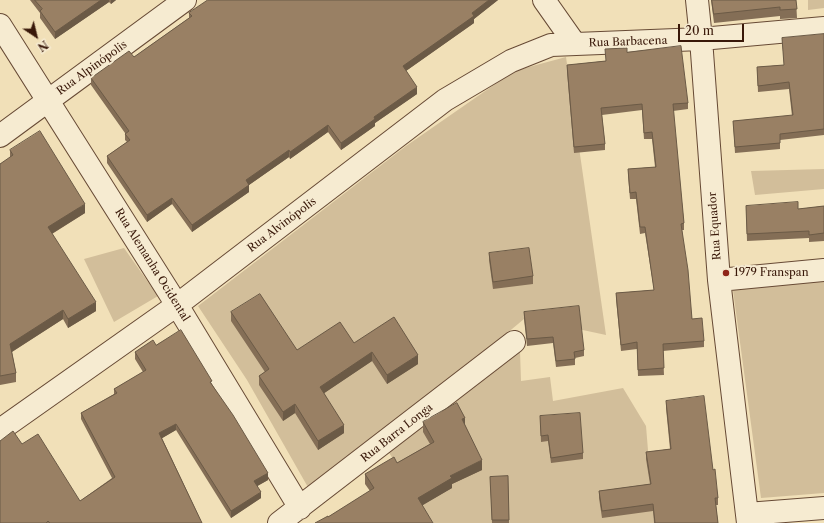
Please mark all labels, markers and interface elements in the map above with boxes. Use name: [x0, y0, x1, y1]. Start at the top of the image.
north arrow: [16, 16, 56, 56]
scale bar: [680, 16, 746, 42]
text: 20 m: [685, 23, 714, 38]
street label: Rua Barbacena: [588, 34, 668, 50]
text: N: [35, 37, 51, 54]
street label: Rua Alpinópolis: [54, 38, 130, 98]
street label: Rua Equador: [706, 191, 724, 261]
street label: Rua Alvinópolis: [245, 195, 319, 255]
street label: Rua Alemanha Ocidental: [112, 206, 192, 324]
place label: 1979 Franspan: [734, 266, 809, 280]
marker: 1979 Franspan: [721, 268, 731, 278]
street label: Rua Barra Longa: [359, 401, 435, 465]

